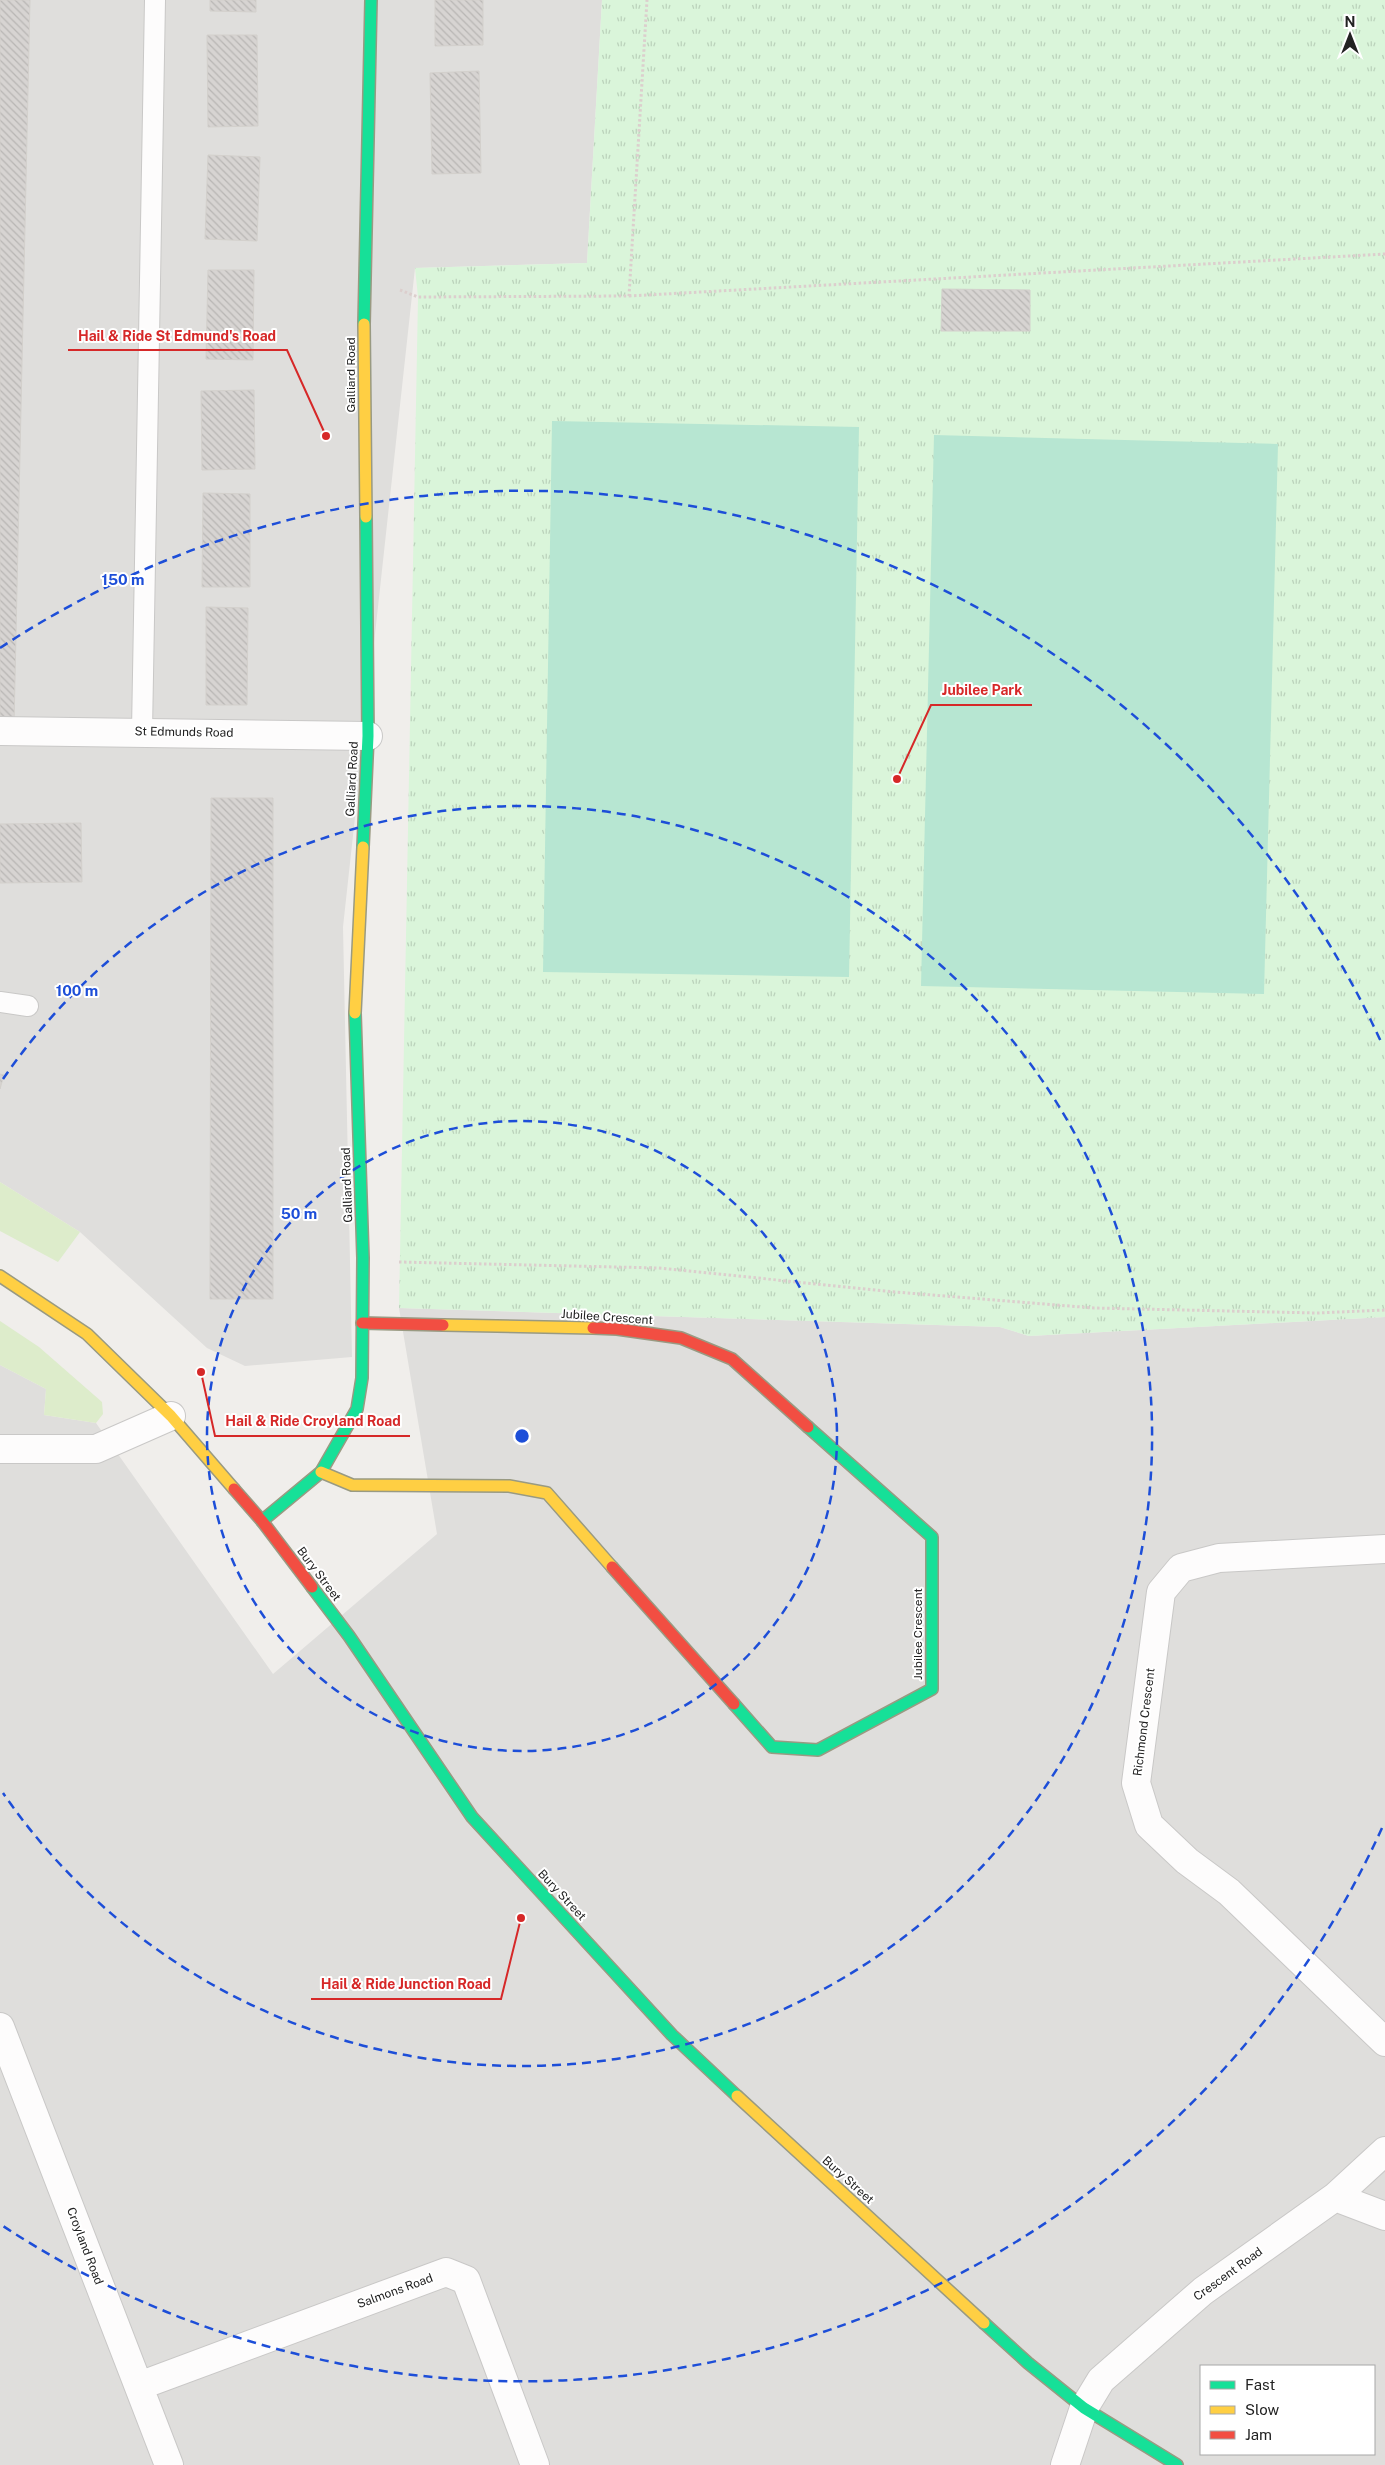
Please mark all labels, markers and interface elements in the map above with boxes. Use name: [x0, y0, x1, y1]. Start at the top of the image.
north arrow: [1325, 10, 1375, 60]
text: N: [1345, 14, 1355, 30]
callout: Hail & Ride St Edmund's Road: [68, 321, 287, 350]
text: Hail & Ride St Edmund's Road: [78, 328, 276, 344]
street label: Galliard Road: [344, 337, 358, 413]
text: 150 m: [101, 571, 145, 588]
callout: Jubilee Park: [931, 676, 1032, 705]
text: Jubilee Park: [942, 682, 1022, 698]
street label: St Edmunds Road: [134, 724, 234, 740]
street label: Galliard Road: [343, 741, 361, 817]
text: 100 m: [56, 982, 98, 999]
street label: Galliard Road: [339, 1147, 355, 1223]
text: 50 m: [281, 1205, 317, 1222]
street label: Jubilee Crescent: [561, 1307, 654, 1327]
callout: Hail & Ride Croyland Road: [215, 1407, 410, 1436]
text: Hail & Ride Croyland Road: [225, 1413, 401, 1429]
centre of rings: [513, 1427, 531, 1445]
street label: Bury Street: [294, 1544, 344, 1604]
street label: Jubilee Crescent: [911, 1588, 925, 1680]
street label: Richmond Crescent: [1130, 1667, 1158, 1777]
street label: Bury Street: [535, 1867, 589, 1924]
callout: Hail & Ride Junction Road: [311, 1970, 501, 1999]
text: Hail & Ride Junction Road: [321, 1976, 491, 1992]
street label: Bury Street: [819, 2153, 877, 2207]
street label: Croyland Road: [64, 2205, 106, 2287]
street label: Crescent Road: [1191, 2244, 1265, 2304]
street label: Salmons Road: [355, 2271, 435, 2311]
legend: [1200, 2365, 1375, 2455]
text: Fast: [1245, 2376, 1275, 2393]
text: Slow: [1245, 2401, 1280, 2418]
text: Jam: [1245, 2426, 1272, 2443]

